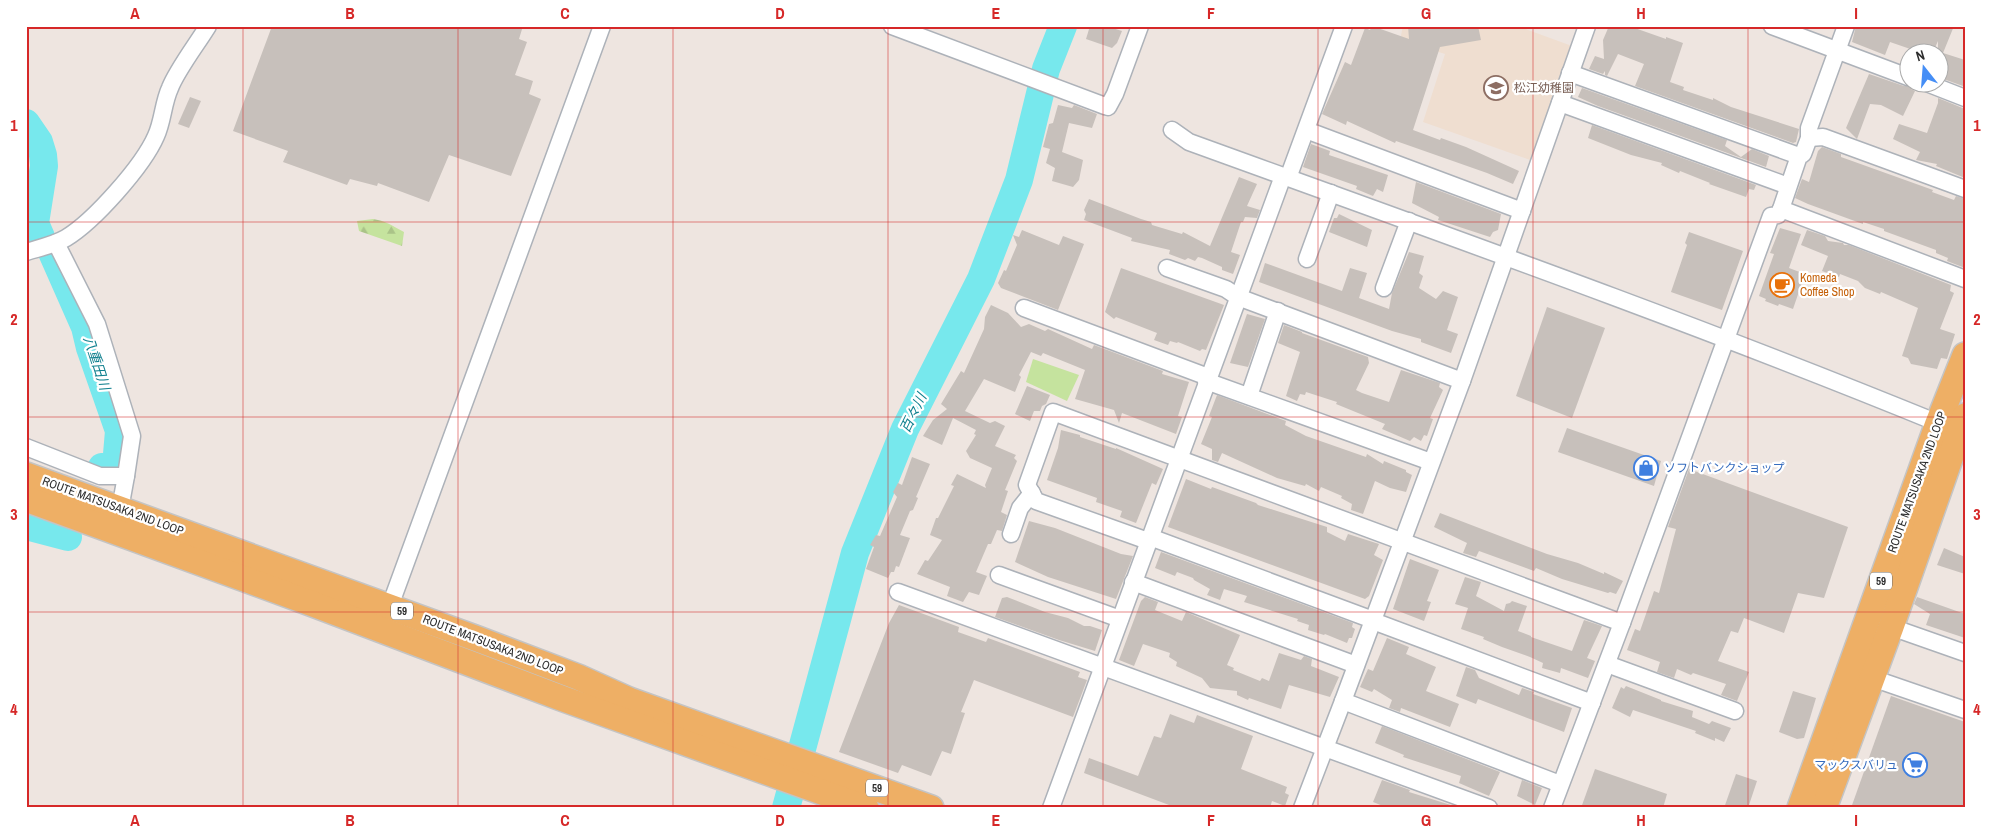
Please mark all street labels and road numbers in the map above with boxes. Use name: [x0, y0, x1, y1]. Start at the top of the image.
street label: ROUTE MATSUSAKA 2ND LOOP: [1884, 409, 1950, 555]
street label: ROUTE MATSUSAKA 2ND LOOP: [40, 473, 186, 539]
road number: 59: [1870, 572, 1892, 590]
road number: 59: [391, 602, 413, 620]
street label: ROUTE MATSUSAKA 2ND LOOP: [421, 611, 566, 679]
road number: 59: [866, 780, 888, 796]

